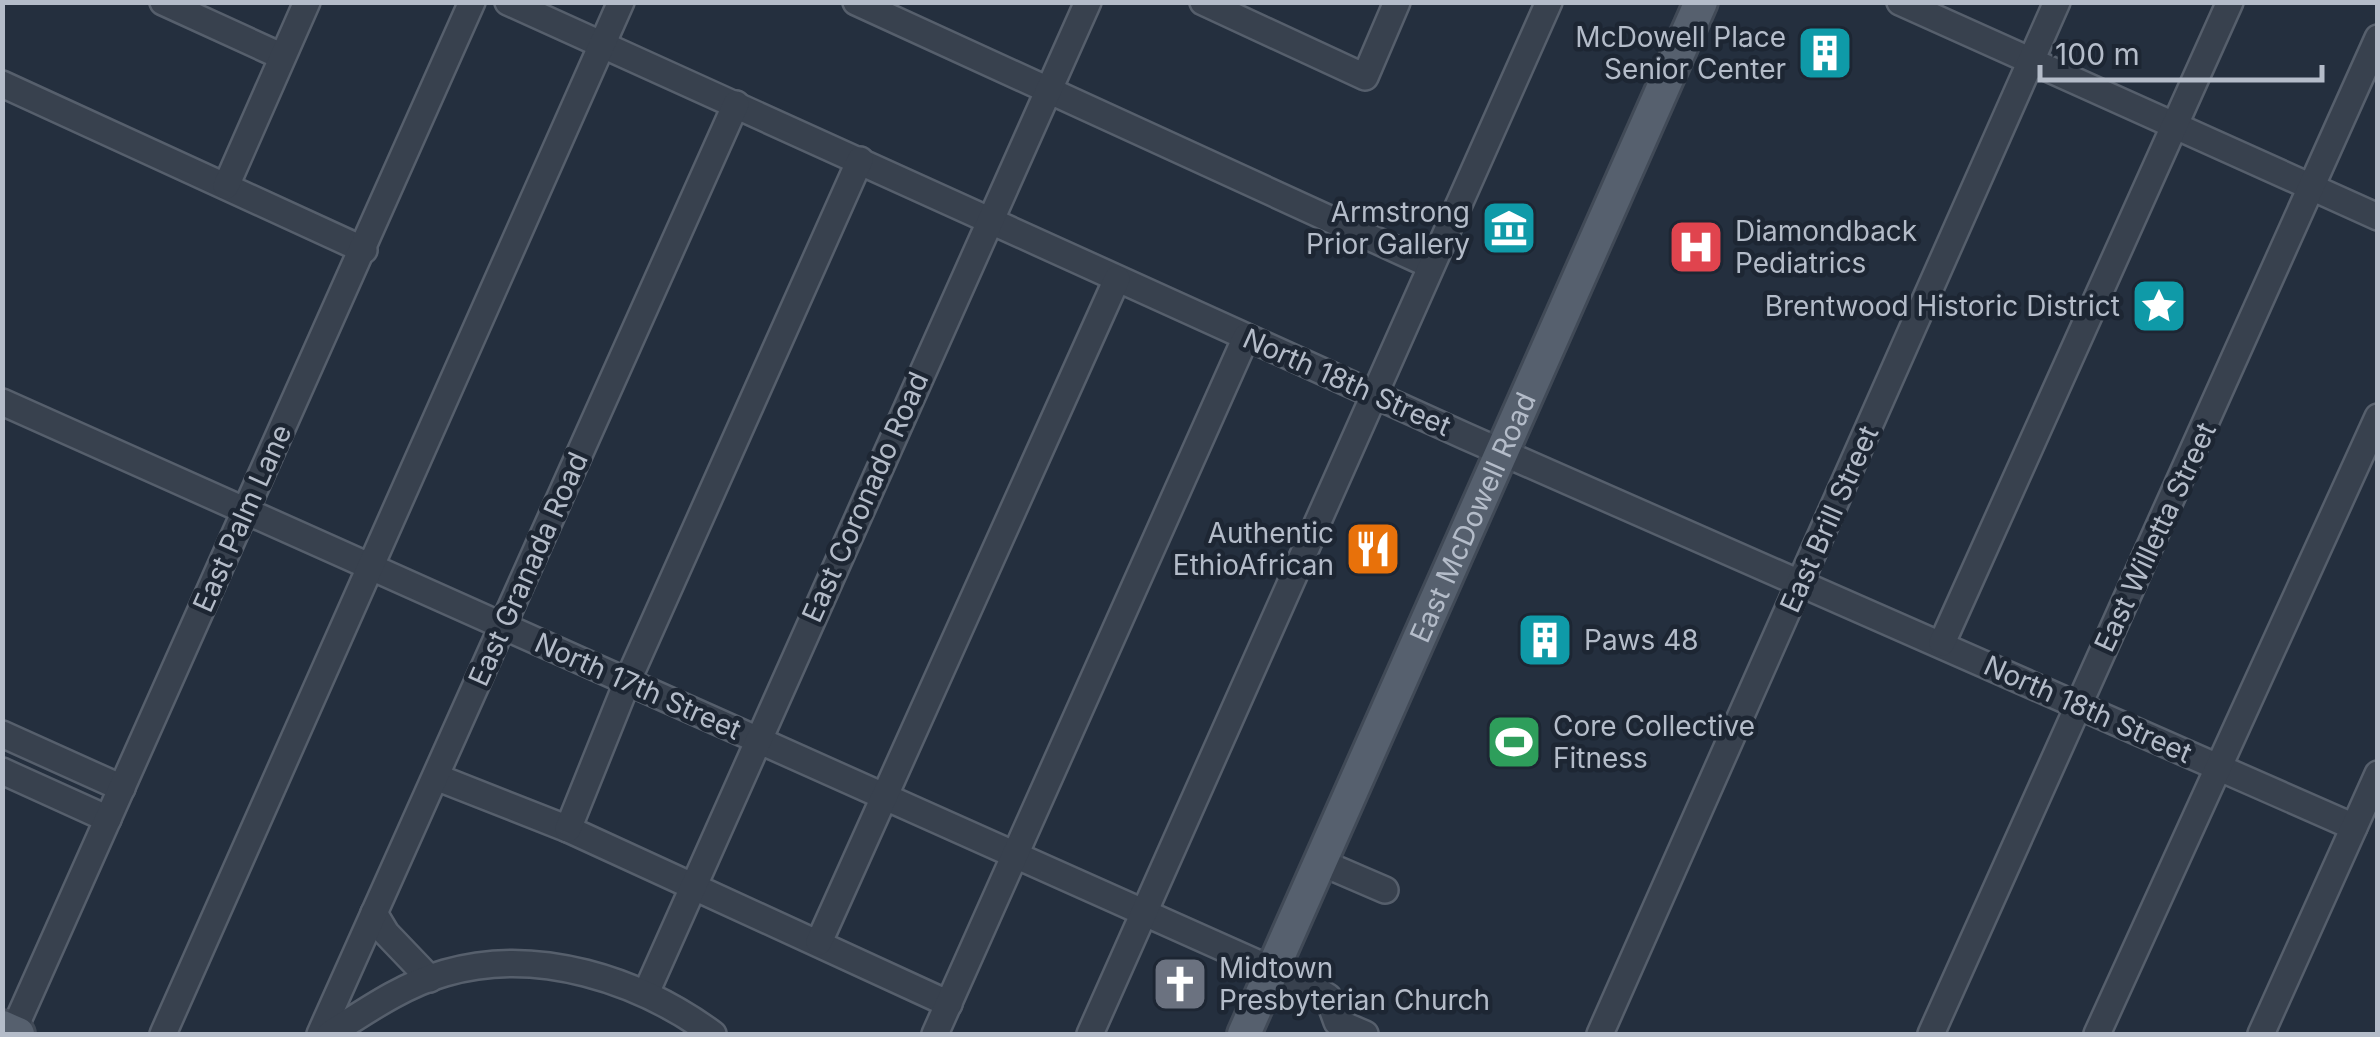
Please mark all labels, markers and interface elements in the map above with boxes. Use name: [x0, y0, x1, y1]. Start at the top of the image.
place label: McDowell Place Senior Center: [1575, 20, 1786, 86]
scale bar: [2040, 20, 2322, 82]
building icon: McDowell Place Senior Center: [1795, 23, 1855, 83]
text: 100 m: [2055, 36, 2140, 72]
place label: Armstrong Prior Gallery: [1306, 195, 1470, 261]
museum icon: Armstrong Prior Gallery: [1479, 198, 1539, 258]
place label: Diamondback Pediatrics: [1735, 214, 1917, 280]
hospital icon: Diamondback Pediatrics: [1666, 217, 1726, 277]
place icon: Brentwood Historic District: [2129, 276, 2189, 336]
place label: Brentwood Historic District: [1765, 289, 2120, 323]
street label: North 18th Street: [1238, 321, 1456, 443]
street label: East Coronado Road: [795, 367, 935, 627]
street label: East McDowell Road: [1403, 387, 1543, 648]
street label: East Willetta Street: [2087, 417, 2223, 657]
street label: East Palm Lane: [185, 419, 299, 617]
street label: East Brill Street: [1773, 420, 1885, 618]
street label: East Granada Road: [461, 447, 595, 691]
place label: Authentic EthioAfrican: [1173, 516, 1334, 582]
restaurant icon: Authentic EthioAfrican: [1343, 519, 1403, 579]
building icon: Paws 48: [1515, 610, 1575, 670]
place label: Paws 48: [1584, 623, 1699, 657]
street label: North 17th Street: [530, 625, 746, 747]
street label: North 18th Street: [1979, 648, 2197, 770]
place label: Core Collective Fitness: [1553, 709, 1755, 775]
sports icon: Core Collective Fitness: [1484, 712, 1544, 772]
place label: Midtown Presbyterian Church: [1219, 951, 1490, 1017]
church icon: Midtown Presbyterian Church: [1150, 954, 1210, 1014]

